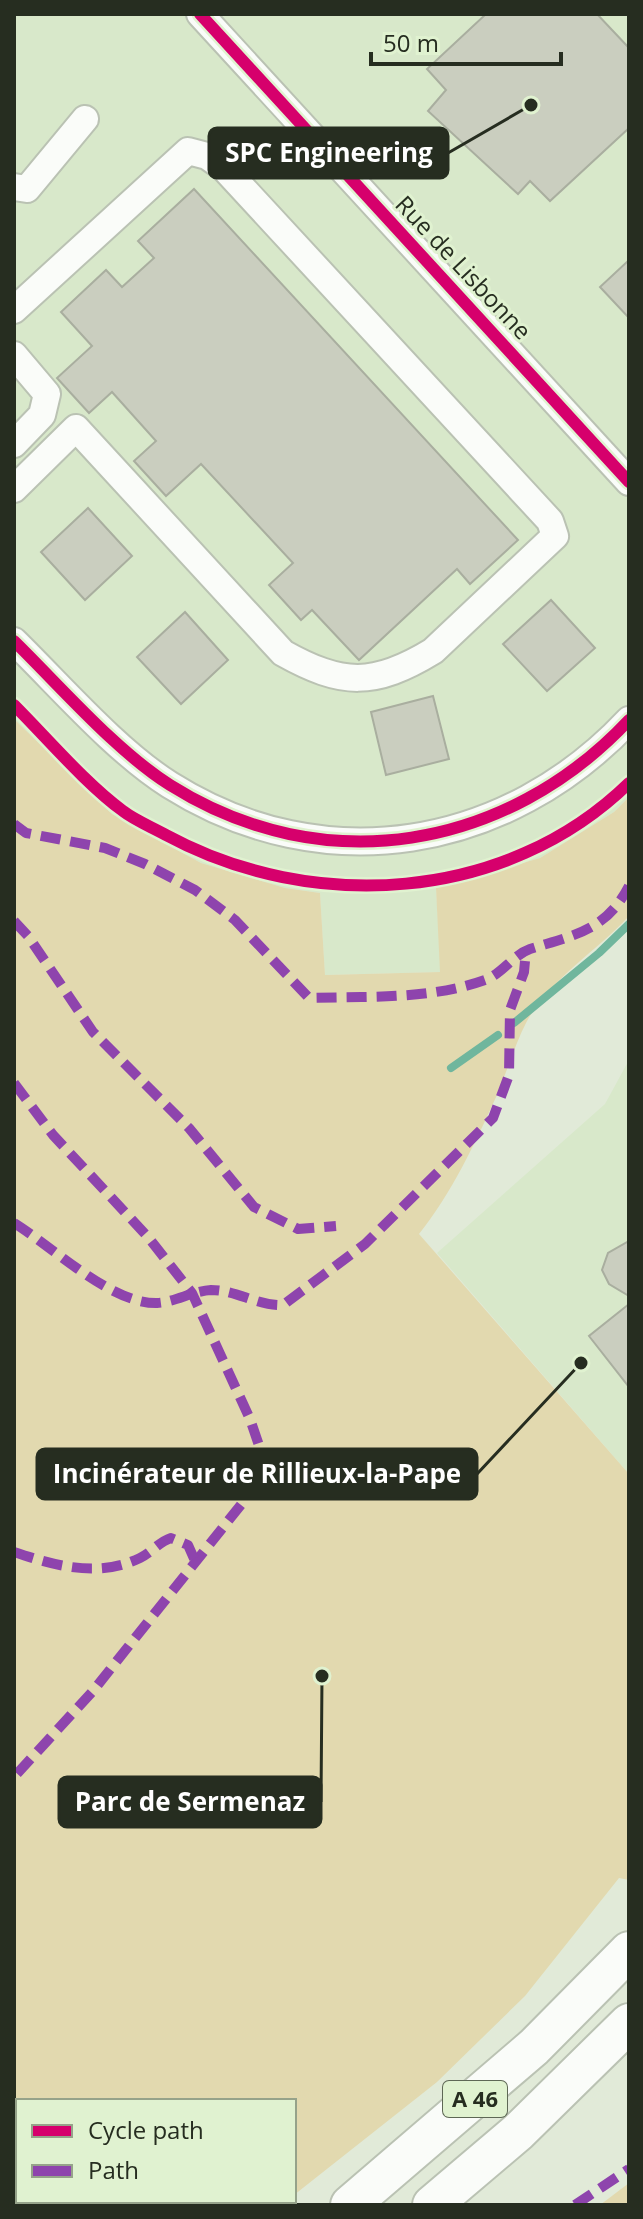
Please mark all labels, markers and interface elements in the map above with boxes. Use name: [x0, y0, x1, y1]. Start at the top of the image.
scale bar: [371, 16, 561, 66]
text: 50 m: [383, 26, 439, 59]
callout: SPC Engineering: [209, 128, 448, 178]
text: SPC Engineering: [225, 134, 433, 170]
street label: Rue de Lisbonne: [389, 188, 539, 346]
callout: Incinérateur de Rillieux-la-Pape: [37, 1449, 477, 1499]
text: Incinérateur de Rillieux-la-Pape: [53, 1455, 461, 1491]
callout: Parc de Sermenaz: [59, 1777, 321, 1827]
text: Parc de Sermenaz: [75, 1783, 305, 1819]
road number: A 46: [443, 2081, 507, 2117]
legend: [16, 2099, 296, 2203]
text: Cycle path: [88, 2113, 204, 2146]
text: Path: [88, 2153, 139, 2186]

